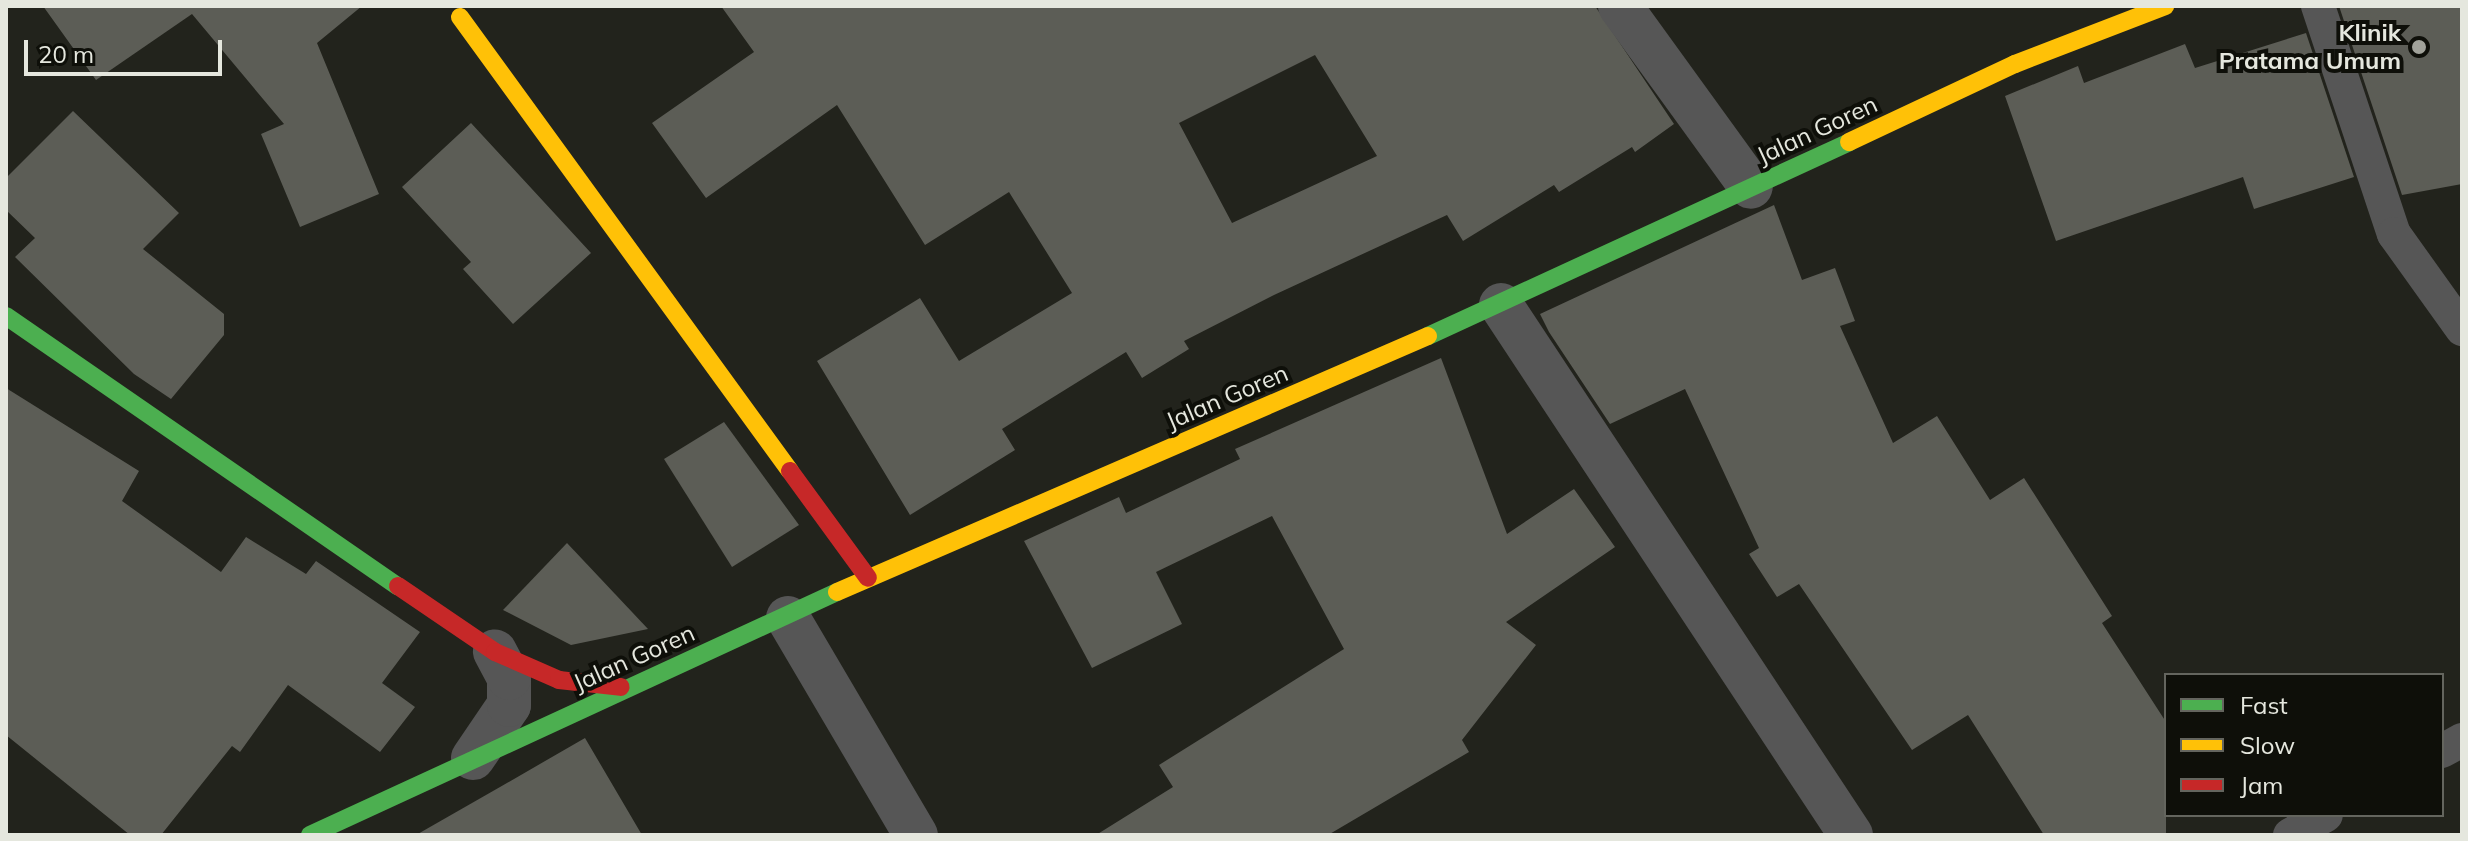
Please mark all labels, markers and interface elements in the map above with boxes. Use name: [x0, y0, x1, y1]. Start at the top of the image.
place label: Klinik Pratama Umum: [2219, 19, 2401, 75]
scale bar: [28, 24, 226, 74]
marker: Klinik Pratama Umum: [2408, 36, 2430, 58]
text: 20 m: [38, 39, 94, 69]
street label: Jalan Goren: [1752, 90, 1882, 170]
street label: Jalan Goren: [1162, 358, 1292, 436]
street label: Jalan Goren: [569, 618, 699, 698]
legend: [2164, 673, 2444, 817]
text: Fast: [2240, 690, 2288, 720]
text: Slow: [2240, 730, 2295, 760]
text: Jam: [2240, 770, 2283, 800]

